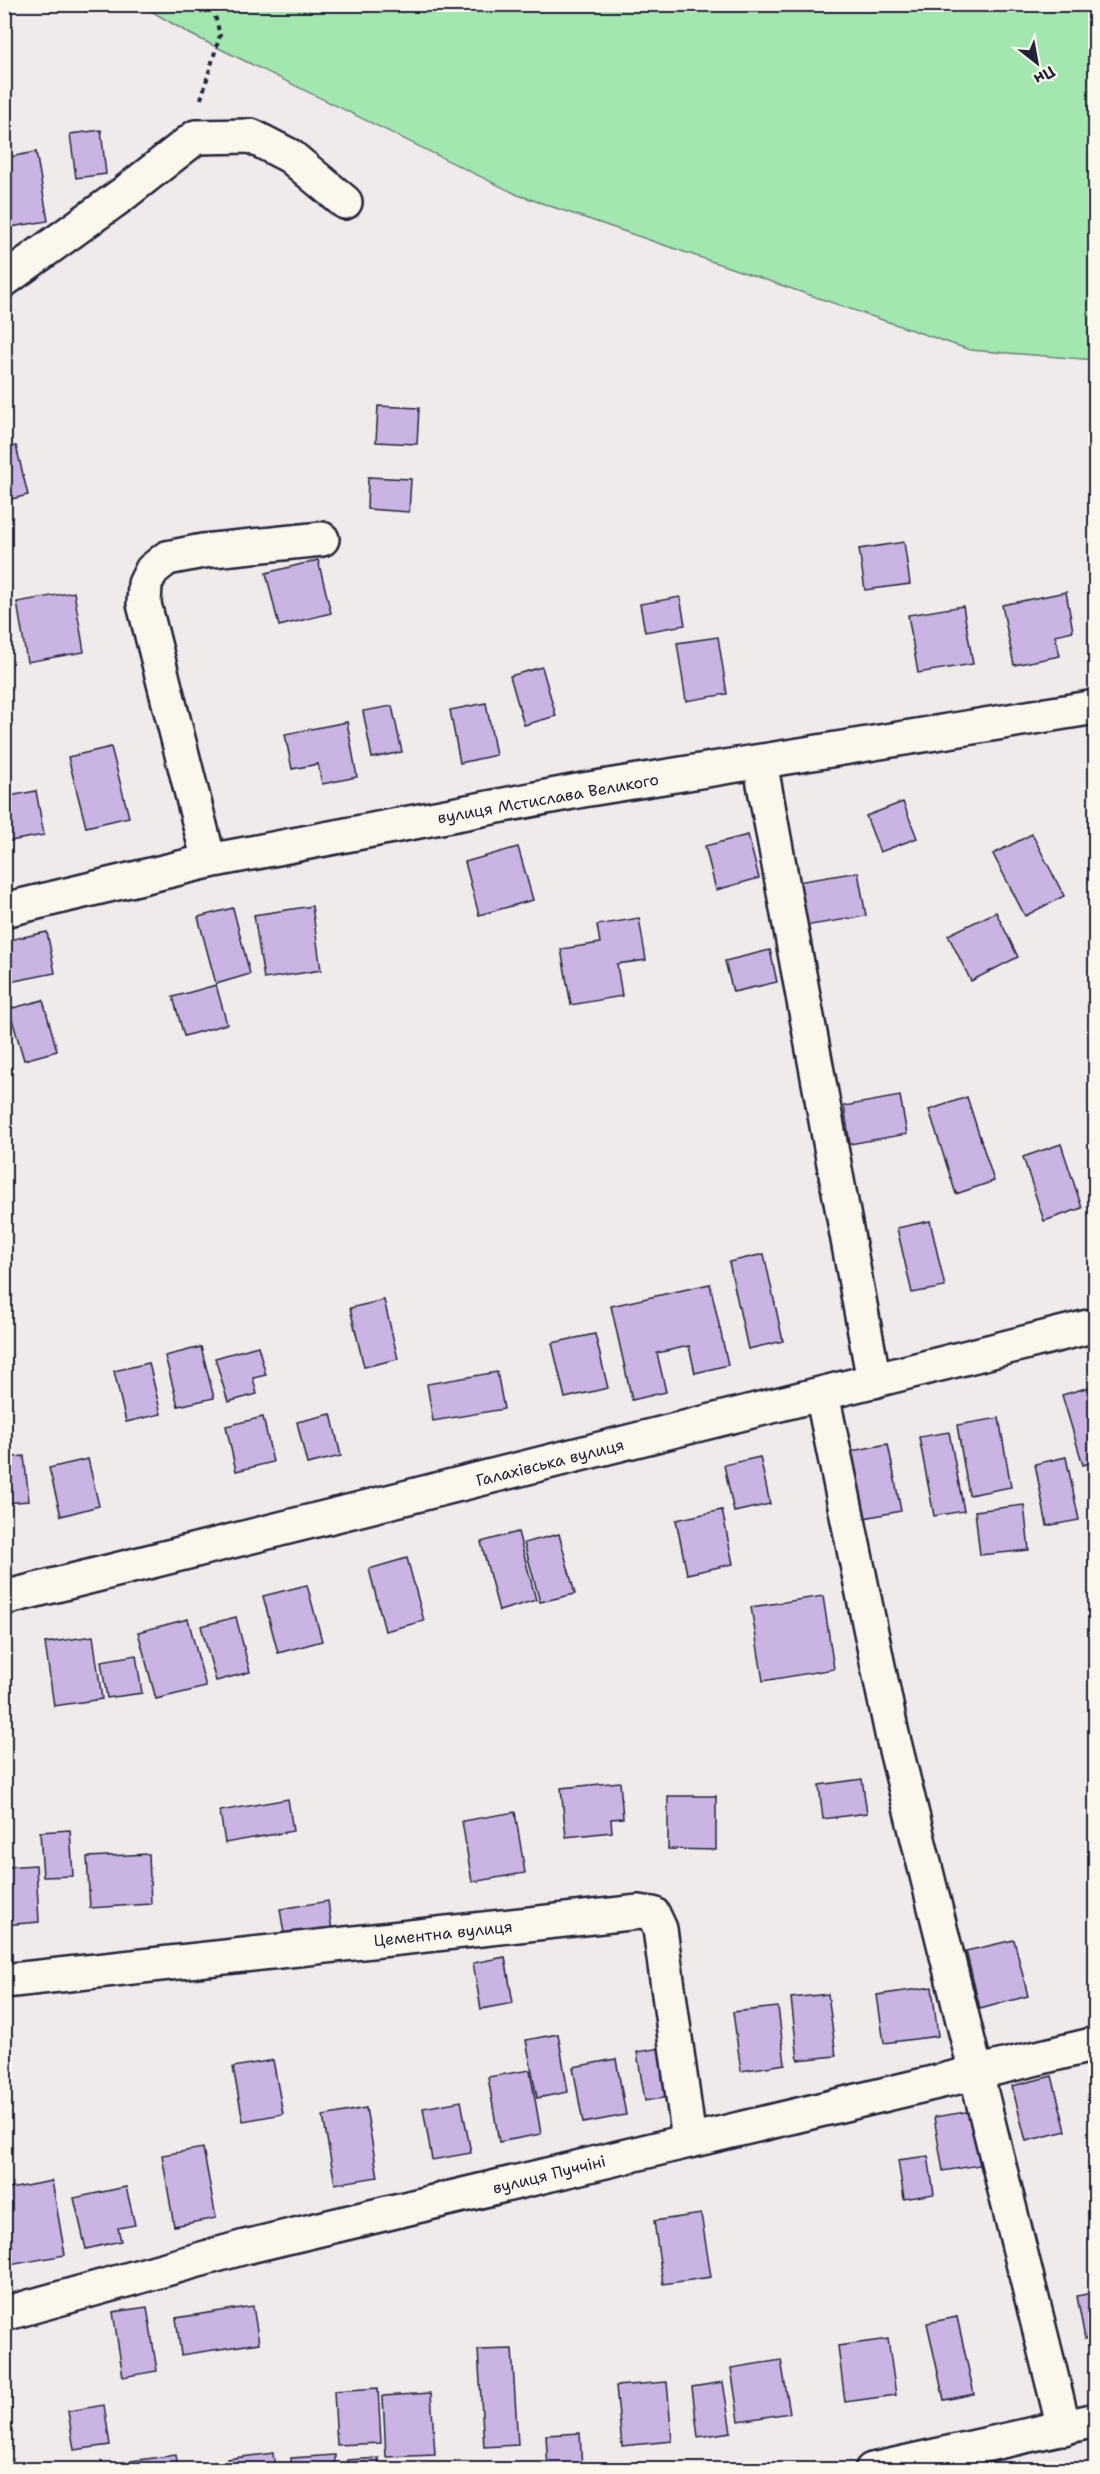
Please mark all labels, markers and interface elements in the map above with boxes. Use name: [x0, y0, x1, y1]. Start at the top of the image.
north arrow: [1007, 33, 1067, 93]
text: Пн: [1030, 61, 1059, 90]
street label: вулиця Мстислава Великого: [436, 769, 660, 828]
street label: Галахівська вулиця: [474, 1434, 626, 1491]
street label: Цементна вулиця: [373, 1916, 514, 1951]
street label: вулиця Пуччіні: [490, 2150, 608, 2199]

